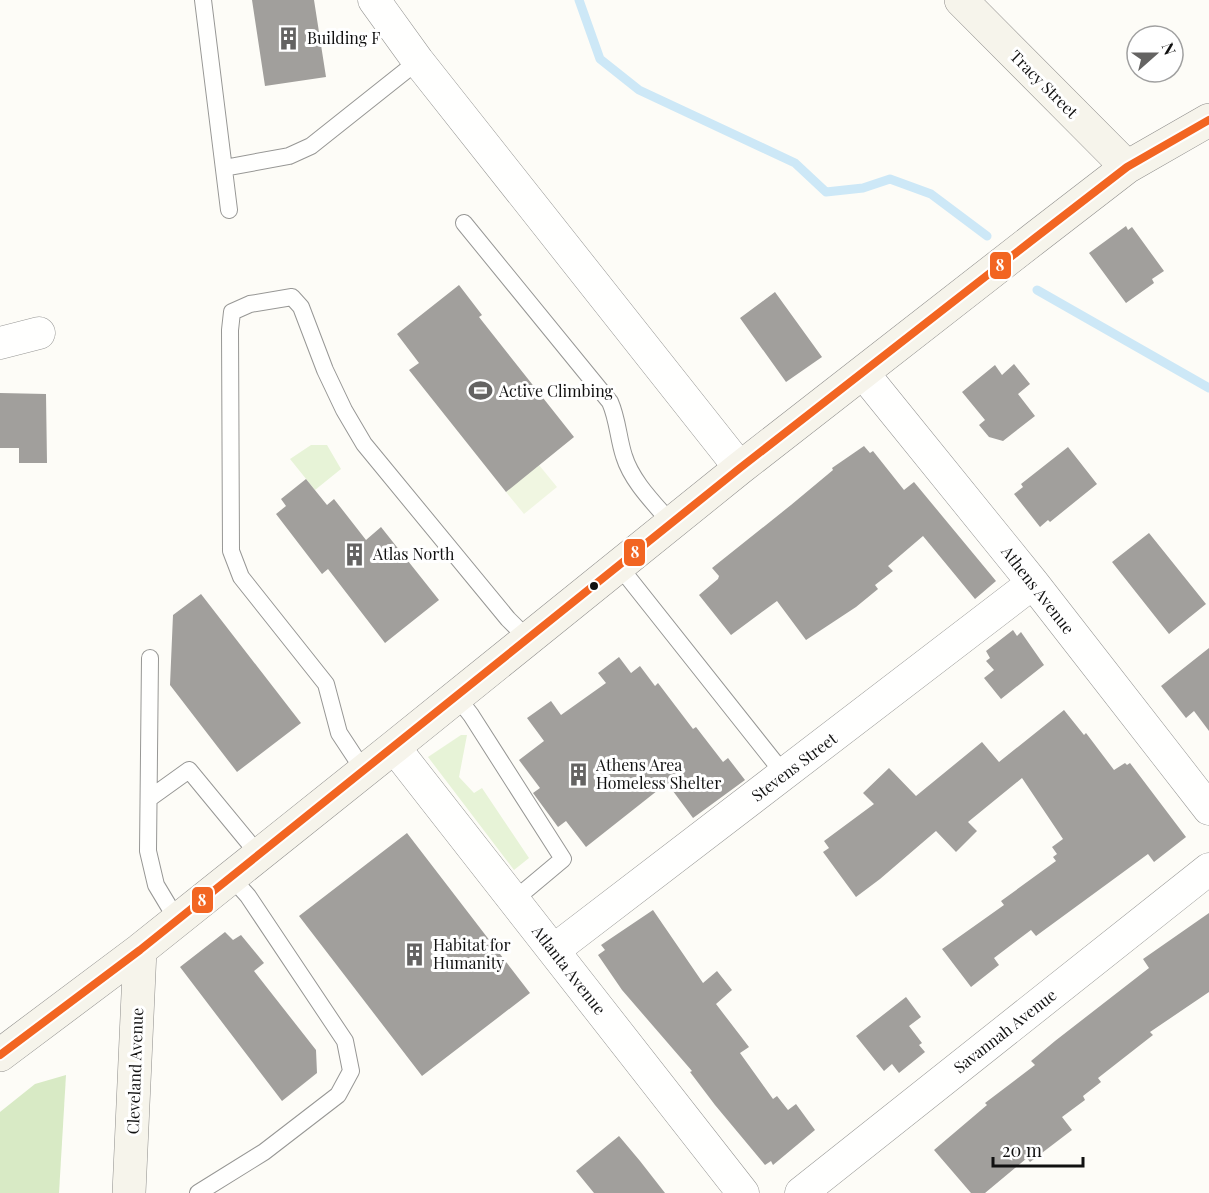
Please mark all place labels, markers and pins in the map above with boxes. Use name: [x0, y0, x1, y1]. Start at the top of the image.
building icon: Building F: [276, 25, 302, 51]
place label: Building F: [307, 27, 380, 48]
sports icon: Active Climbing: [468, 378, 494, 404]
place label: Active Climbing: [498, 380, 614, 401]
building icon: Atlas North: [342, 541, 368, 567]
place label: Atlas North: [372, 543, 455, 564]
unlabelled marker: [588, 580, 600, 592]
place label: Athens Area Homeless Shelter: [595, 754, 721, 793]
building icon: Athens Area Homeless Shelter: [565, 761, 591, 787]
place label: Habitat for Humanity: [433, 934, 511, 973]
building icon: Habitat for Humanity: [402, 941, 428, 967]

